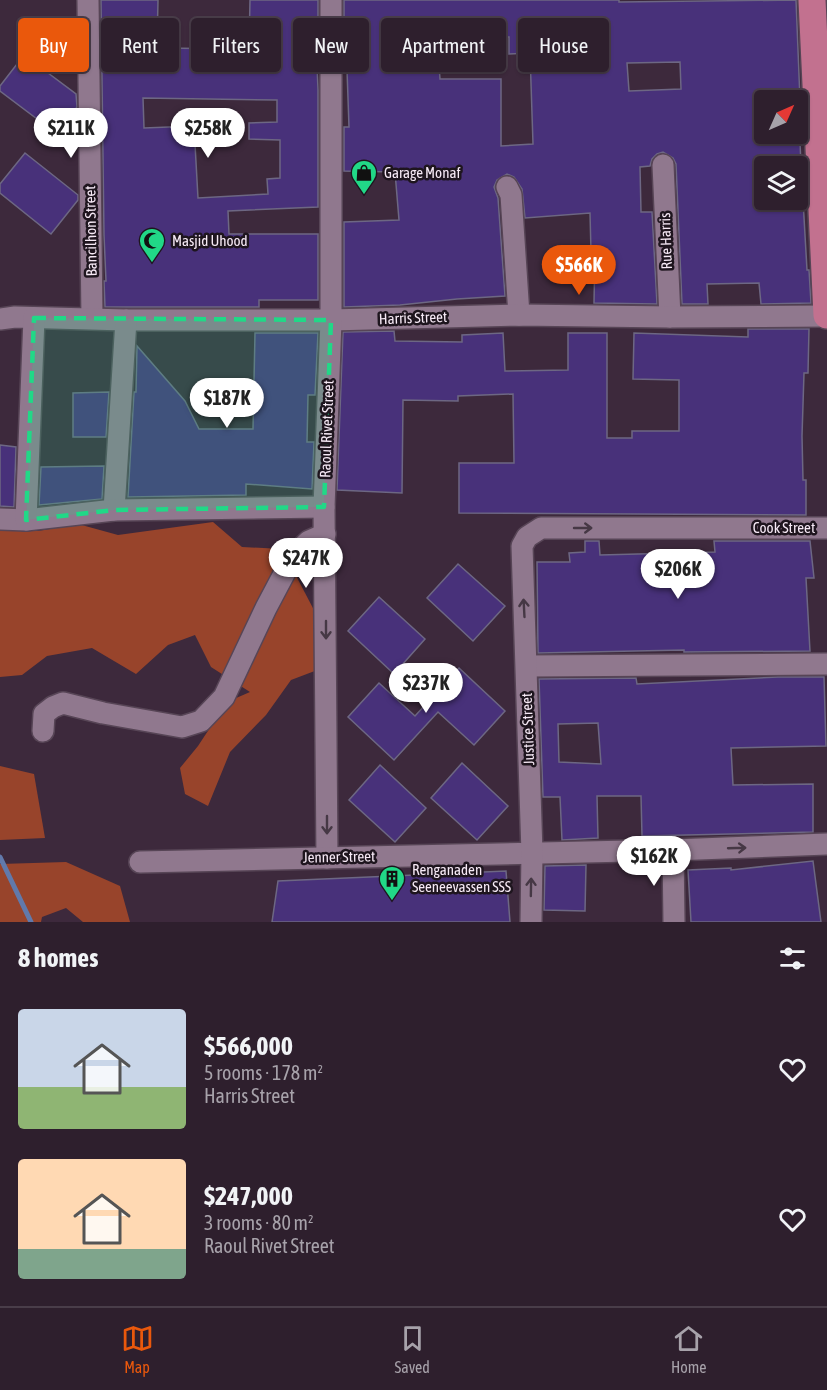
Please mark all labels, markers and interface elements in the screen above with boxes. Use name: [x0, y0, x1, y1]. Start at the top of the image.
chip: Buy: [18, 18, 89, 72]
chip: Rent: [101, 18, 179, 72]
chip: Filters: [191, 18, 281, 72]
chip: New: [293, 18, 369, 72]
chip: Apartment: [381, 18, 506, 72]
chip: House: [518, 18, 609, 72]
north arrow: [754, 90, 808, 144]
map controls: [754, 90, 808, 210]
pin: $211K: [29, 108, 113, 159]
pin: $258K: [166, 108, 250, 159]
text: $211K: [48, 116, 94, 139]
text: $258K: [185, 116, 231, 139]
button: layers: [754, 156, 808, 210]
shop icon: Garage Monaf: [349, 158, 379, 196]
place label: Garage Monaf: [384, 164, 461, 181]
street label: Bancilhon Street: [81, 185, 100, 277]
street label: Rue Harris: [656, 212, 675, 270]
mosque icon: Masjid Uhood: [137, 226, 167, 264]
place label: Masjid Uhood: [172, 232, 248, 249]
pin: $566K: [537, 245, 621, 296]
text: $566K: [556, 253, 602, 276]
street label: Harris Street: [379, 308, 447, 327]
pin: $187K: [185, 378, 269, 429]
street label: Raoul Rivet Street: [316, 380, 337, 478]
text: $187K: [204, 386, 250, 409]
street label: Cook Street: [753, 519, 815, 536]
one-way arrow: [572, 522, 592, 534]
pin: $247K: [264, 538, 348, 589]
text: $247K: [283, 546, 329, 569]
pin: $206K: [636, 549, 720, 600]
text: $206K: [655, 557, 701, 580]
one-way arrow: [518, 599, 529, 618]
one-way arrow: [320, 620, 332, 640]
pin: $237K: [384, 663, 468, 714]
text: $237K: [403, 671, 449, 694]
street label: Justice Street: [518, 693, 537, 766]
one-way arrow: [321, 815, 333, 835]
pin: $162K: [612, 836, 696, 887]
one-way arrow: [727, 842, 747, 853]
text: $162K: [631, 844, 677, 867]
street label: Jenner Street: [303, 847, 375, 866]
place label: Renganaden Seeneevassen SSS: [412, 861, 511, 895]
building icon: Renganaden Seeneevassen SSS: [377, 864, 407, 902]
one-way arrow: [526, 878, 537, 898]
icon: filters: [776, 942, 809, 975]
text: 8 homes: [18, 943, 98, 973]
text: $566,000: [204, 1031, 293, 1061]
icon: home: [66, 1033, 138, 1105]
icon: heart: [776, 1053, 809, 1086]
text: 5 rooms · 178 m²: [204, 1061, 323, 1084]
text: Harris Street: [204, 1084, 295, 1107]
text: $247,000: [204, 1181, 293, 1211]
icon: home: [66, 1183, 138, 1255]
icon: heart: [776, 1203, 809, 1236]
text: 3 rooms · 80 m²: [204, 1211, 314, 1234]
text: Raoul Rivet Street: [204, 1234, 335, 1257]
tab: Map: [121, 1322, 154, 1376]
tab: Saved: [395, 1322, 430, 1376]
tab: Home: [671, 1322, 706, 1376]

